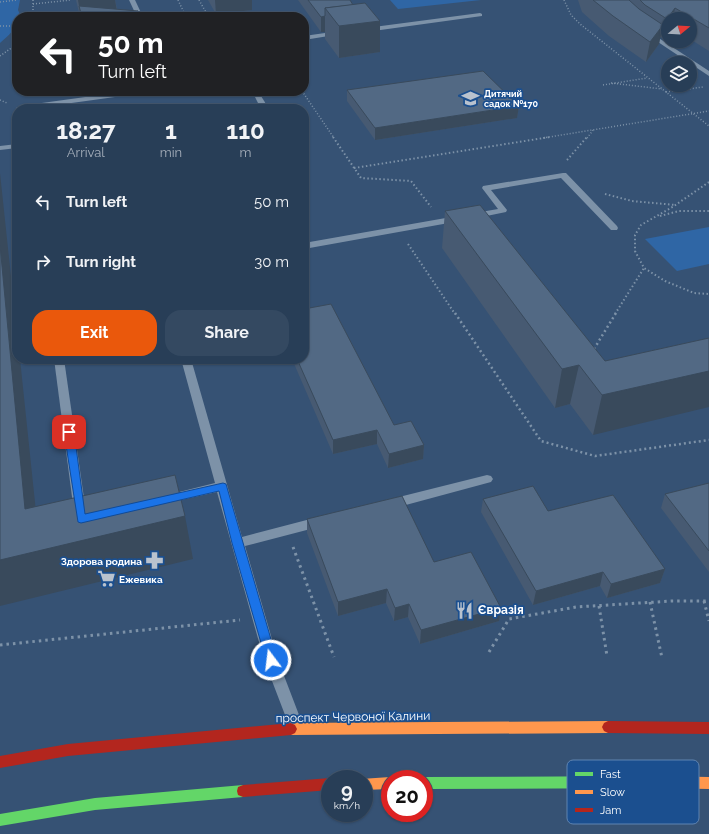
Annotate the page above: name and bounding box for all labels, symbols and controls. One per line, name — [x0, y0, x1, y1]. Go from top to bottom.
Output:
north arrow — [661, 12, 697, 48]
map controls — [661, 12, 697, 92]
text: 50 m — [98, 27, 164, 60]
icon: left — [32, 28, 84, 80]
button: layers — [661, 56, 697, 92]
text: Turn left — [98, 61, 167, 82]
school or university icon: Дитячий садок №170 — [461, 89, 481, 109]
place label: Дитячий садок №170 — [484, 89, 539, 109]
text: 18:27 — [56, 116, 116, 145]
text: 1 — [165, 116, 177, 145]
text: 110 — [226, 116, 265, 145]
text: Arrival — [67, 145, 105, 160]
text: min — [160, 145, 182, 160]
text: m — [240, 145, 252, 160]
icon: left — [32, 191, 54, 213]
text: Turn left — [66, 193, 127, 211]
text: 50 m — [254, 193, 289, 211]
icon: right — [32, 251, 54, 273]
text: Turn right — [66, 253, 136, 271]
text: 30 m — [254, 253, 289, 271]
button: Exit — [32, 310, 157, 356]
button: Share — [165, 310, 289, 356]
pin — [52, 415, 86, 449]
icon: arrive — [58, 421, 80, 443]
pharmacy icon: Здорова родина — [145, 551, 165, 571]
place label: Здорова родина — [61, 556, 142, 567]
supermarket icon: Ежевика — [96, 569, 116, 589]
place label: Ежевика — [119, 574, 163, 585]
restaurant icon: Євразія — [455, 600, 475, 620]
place label: Євразія — [478, 603, 524, 617]
position arrow — [250, 639, 292, 681]
street label: проспект Червоної Калини — [276, 709, 430, 725]
legend — [567, 760, 699, 824]
text: Fast — [600, 768, 621, 781]
speed limit sign: 20 — [381, 770, 433, 822]
text: 9 — [341, 779, 353, 803]
text: Slow — [600, 786, 625, 799]
text: km/h — [334, 800, 360, 811]
text: Jam — [600, 804, 621, 817]

